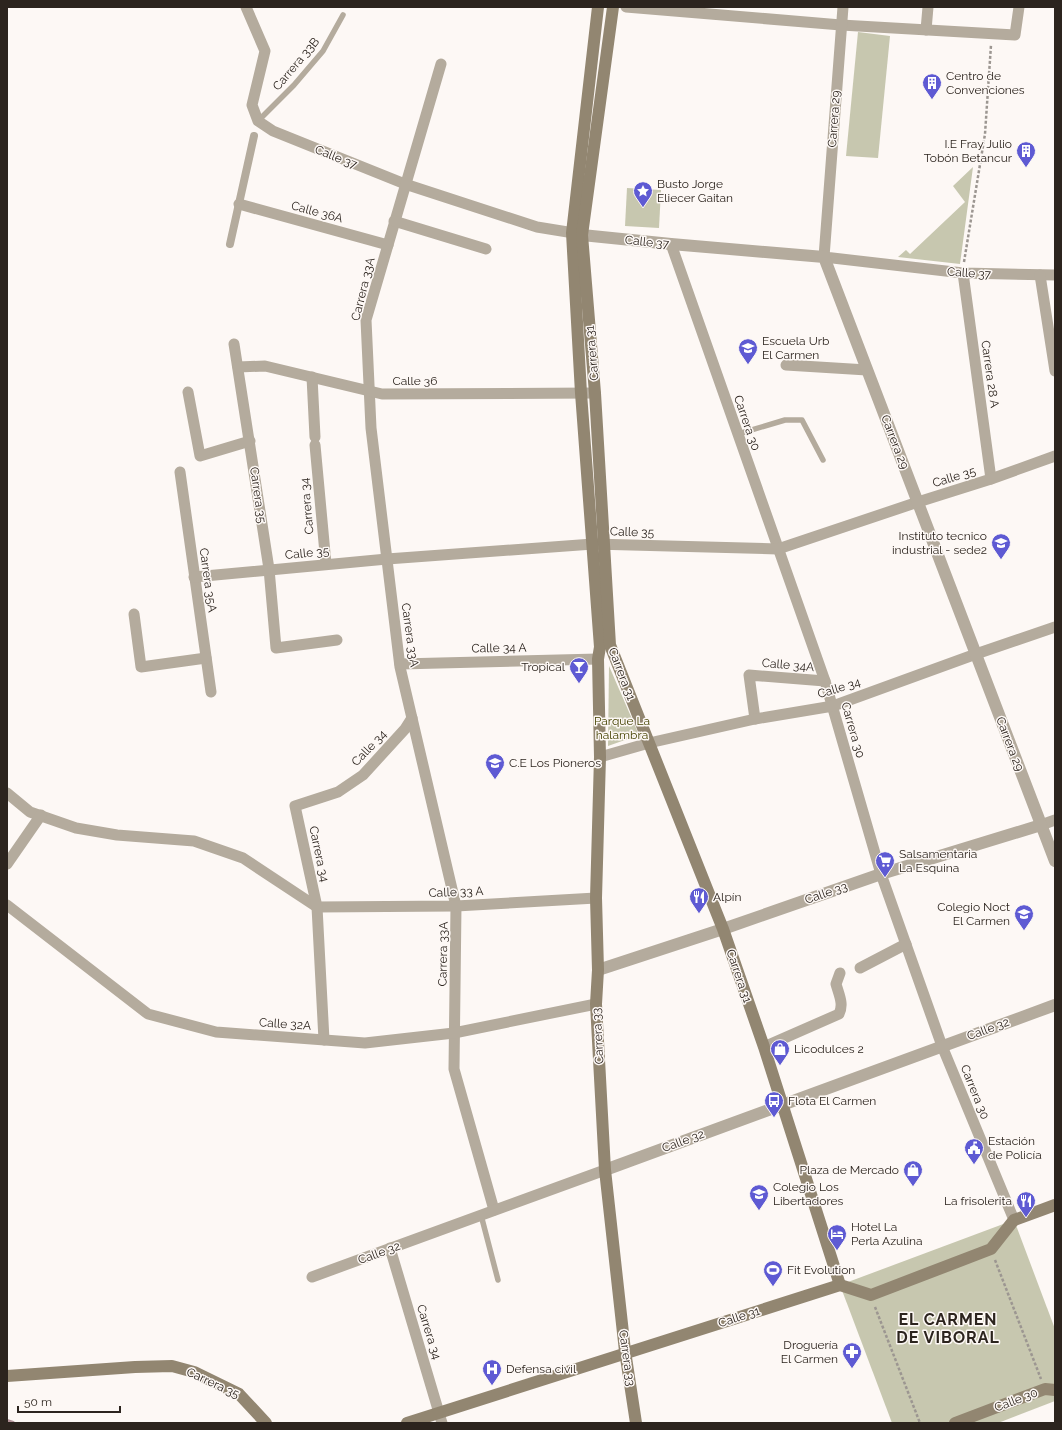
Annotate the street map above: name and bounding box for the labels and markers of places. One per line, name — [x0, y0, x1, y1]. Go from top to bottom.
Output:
place label: Centro de Convenciones — [946, 69, 1025, 97]
building icon: Centro de Convenciones — [921, 72, 943, 100]
place label: I.E Fray Julio Tobón Betancur — [924, 137, 1013, 165]
building icon: I.E Fray Julio Tobón Betancur — [1015, 140, 1037, 168]
place label: Busto Jorge Eliecer Gaitan — [657, 177, 733, 205]
place icon: Busto Jorge Eliecer Gaitan — [632, 180, 654, 208]
place label: Escuela Urb El Carmen — [762, 334, 829, 362]
school or university icon: Escuela Urb El Carmen — [737, 337, 759, 365]
place label: Instituto tecnico industrial - sede2 — [892, 529, 987, 557]
school or university icon: Instituto tecnico industrial - sede2 — [990, 532, 1012, 560]
bar icon: Tropical — [568, 656, 590, 684]
place label: Tropical — [521, 660, 566, 674]
school or university icon: C.E Los Pioneros — [484, 752, 506, 780]
place label: C.E Los Pioneros — [509, 756, 601, 770]
place label: Salsamentaria La Esquina — [899, 847, 977, 875]
supermarket icon: Salsamentaria La Esquina — [874, 850, 896, 878]
restaurant icon: Alpín — [688, 886, 710, 914]
place label: Alpín — [713, 890, 741, 904]
place label: Colegio Noct El Carmen — [937, 900, 1010, 928]
school or university icon: Colegio Noct El Carmen — [1013, 903, 1035, 931]
shop icon: Licodulces 2 — [769, 1038, 791, 1066]
place label: Licodulces 2 — [794, 1042, 864, 1056]
bus stop icon: Flota El Carmen — [763, 1090, 785, 1118]
place label: Flota El Carmen — [788, 1094, 876, 1108]
place label: Estación de Policía — [988, 1134, 1042, 1162]
public building icon: Estación de Policía — [963, 1137, 985, 1165]
shop icon: Plaza de Mercado — [902, 1159, 924, 1187]
place label: Plaza de Mercado — [799, 1163, 899, 1177]
place label: Colegio Los Libertadores — [773, 1180, 843, 1208]
school or university icon: Colegio Los Libertadores — [748, 1183, 770, 1211]
restaurant icon: La frisolerita — [1015, 1190, 1037, 1218]
place label: La frisolerita — [944, 1194, 1012, 1208]
place label: Hotel La Perla Azulina — [851, 1220, 923, 1248]
hotel icon: Hotel La Perla Azulina — [826, 1223, 848, 1251]
sports icon: Fit Evolution — [762, 1259, 784, 1287]
place label: Fit Evolution — [787, 1263, 855, 1277]
place label: Droguería El Carmen — [781, 1338, 838, 1366]
pharmacy icon: Droguería El Carmen — [841, 1341, 863, 1369]
hospital icon: Defensa civil — [481, 1358, 503, 1386]
place label: Defensa civil — [506, 1362, 577, 1376]

